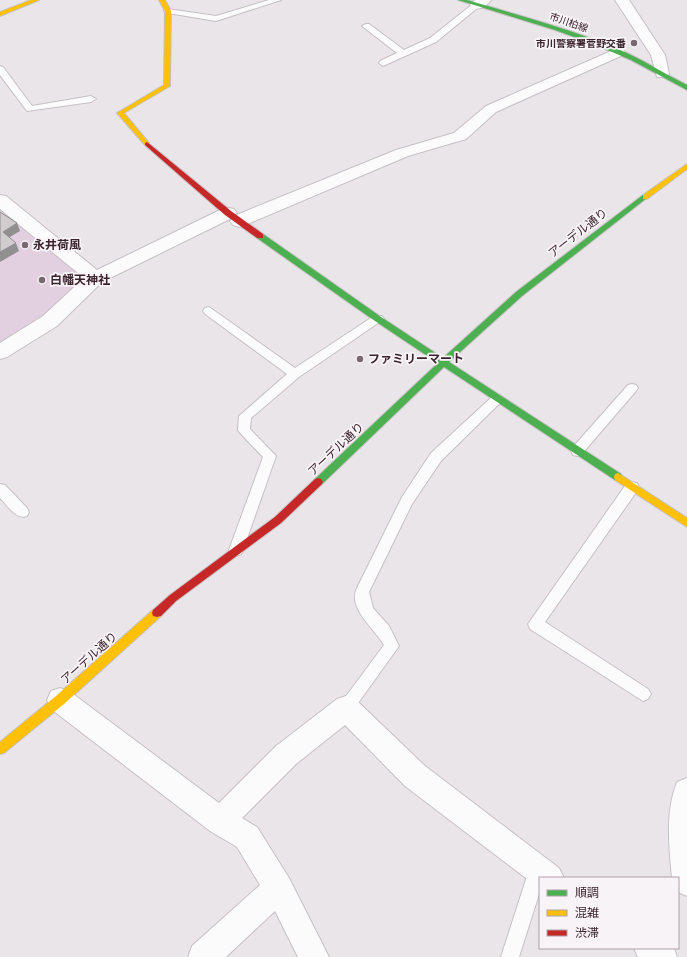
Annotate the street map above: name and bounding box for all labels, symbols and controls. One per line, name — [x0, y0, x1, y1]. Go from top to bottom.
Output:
street label: 市川柏線 — [548, 11, 590, 35]
place label: 市川警察署菅野交番 — [536, 38, 626, 50]
marker: 市川警察署菅野交番 — [629, 38, 639, 48]
street label: アーデル通り — [546, 206, 611, 261]
place label: 永井荷風 — [33, 238, 81, 253]
marker: 永井荷風 — [20, 240, 30, 250]
place label: 白幡天神社 — [50, 273, 110, 288]
marker: 白幡天神社 — [37, 275, 47, 285]
place label: ファミリーマート — [368, 352, 464, 367]
marker: ファミリーマート — [355, 354, 365, 364]
street label: アーデル通り — [305, 420, 368, 479]
street label: アーデル通り — [58, 629, 121, 688]
legend — [539, 877, 679, 949]
text: 順調 — [575, 886, 599, 901]
text: 混雑 — [575, 906, 599, 921]
text: 渋滞 — [575, 926, 599, 941]

